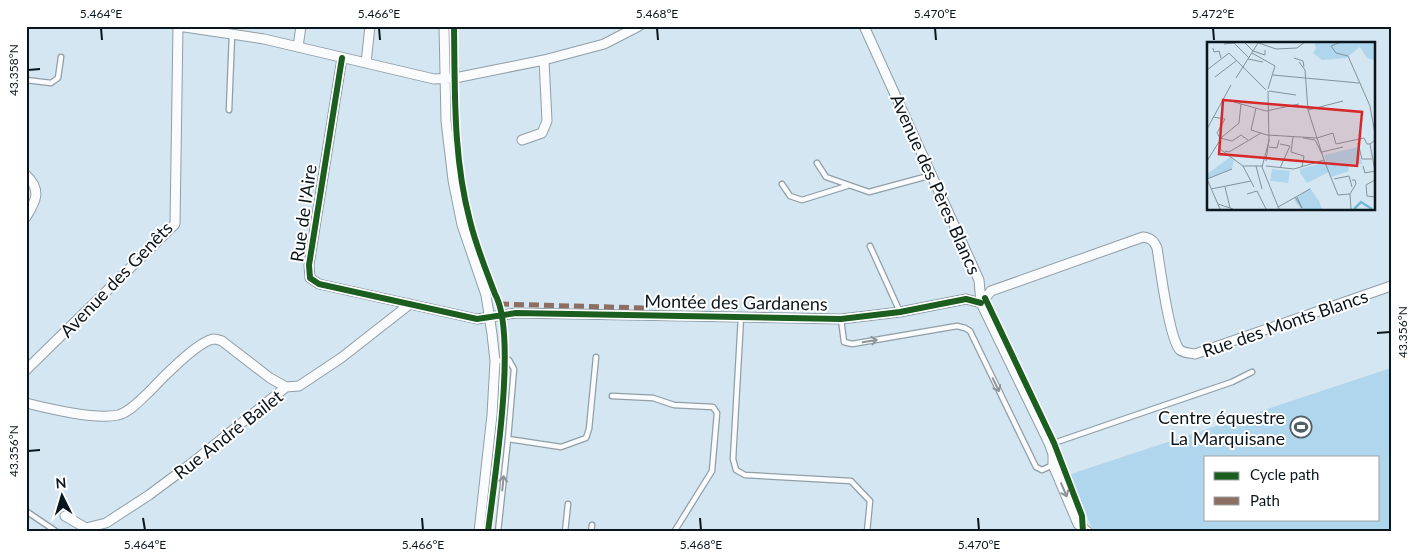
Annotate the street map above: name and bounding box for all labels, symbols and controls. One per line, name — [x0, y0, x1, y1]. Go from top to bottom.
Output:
text: 5.464°E — [80, 6, 122, 21]
text: 5.466°E — [358, 6, 400, 21]
text: 5.468°E — [636, 6, 678, 21]
text: 5.470°E — [914, 6, 956, 21]
text: 5.472°E — [1192, 6, 1234, 21]
inset map — [1207, 42, 1374, 210]
text: 43.358°N — [6, 44, 21, 96]
street label: Avenue des Pères Blancs — [886, 90, 986, 278]
street label: Rue de l'Aire — [285, 163, 321, 263]
street label: Avenue des Genêts — [55, 216, 177, 341]
street label: Rue des Monts Blancs — [1199, 284, 1371, 362]
street label: Montée des Gardanens — [644, 289, 828, 315]
text: 43.356°N — [1395, 306, 1410, 358]
one-way arrow — [861, 336, 877, 346]
one-way arrow — [991, 377, 1001, 392]
street label: Rue André Bailet — [169, 384, 287, 483]
place label: Centre équestre La Marquisane — [1158, 406, 1285, 449]
sports icon: Centre équestre La Marquisane — [1289, 415, 1313, 439]
text: 43.356°N — [6, 425, 21, 477]
legend — [1204, 456, 1380, 520]
text: Cycle path — [1250, 465, 1319, 483]
north arrow — [38, 470, 88, 520]
text: N — [55, 474, 67, 491]
one-way arrow — [498, 476, 508, 492]
one-way arrow — [1059, 482, 1069, 497]
text: Path — [1250, 491, 1280, 509]
text: 5.464°E — [124, 537, 166, 552]
text: 5.466°E — [402, 537, 444, 552]
text: 5.468°E — [680, 537, 722, 552]
text: 5.470°E — [958, 537, 1000, 552]

